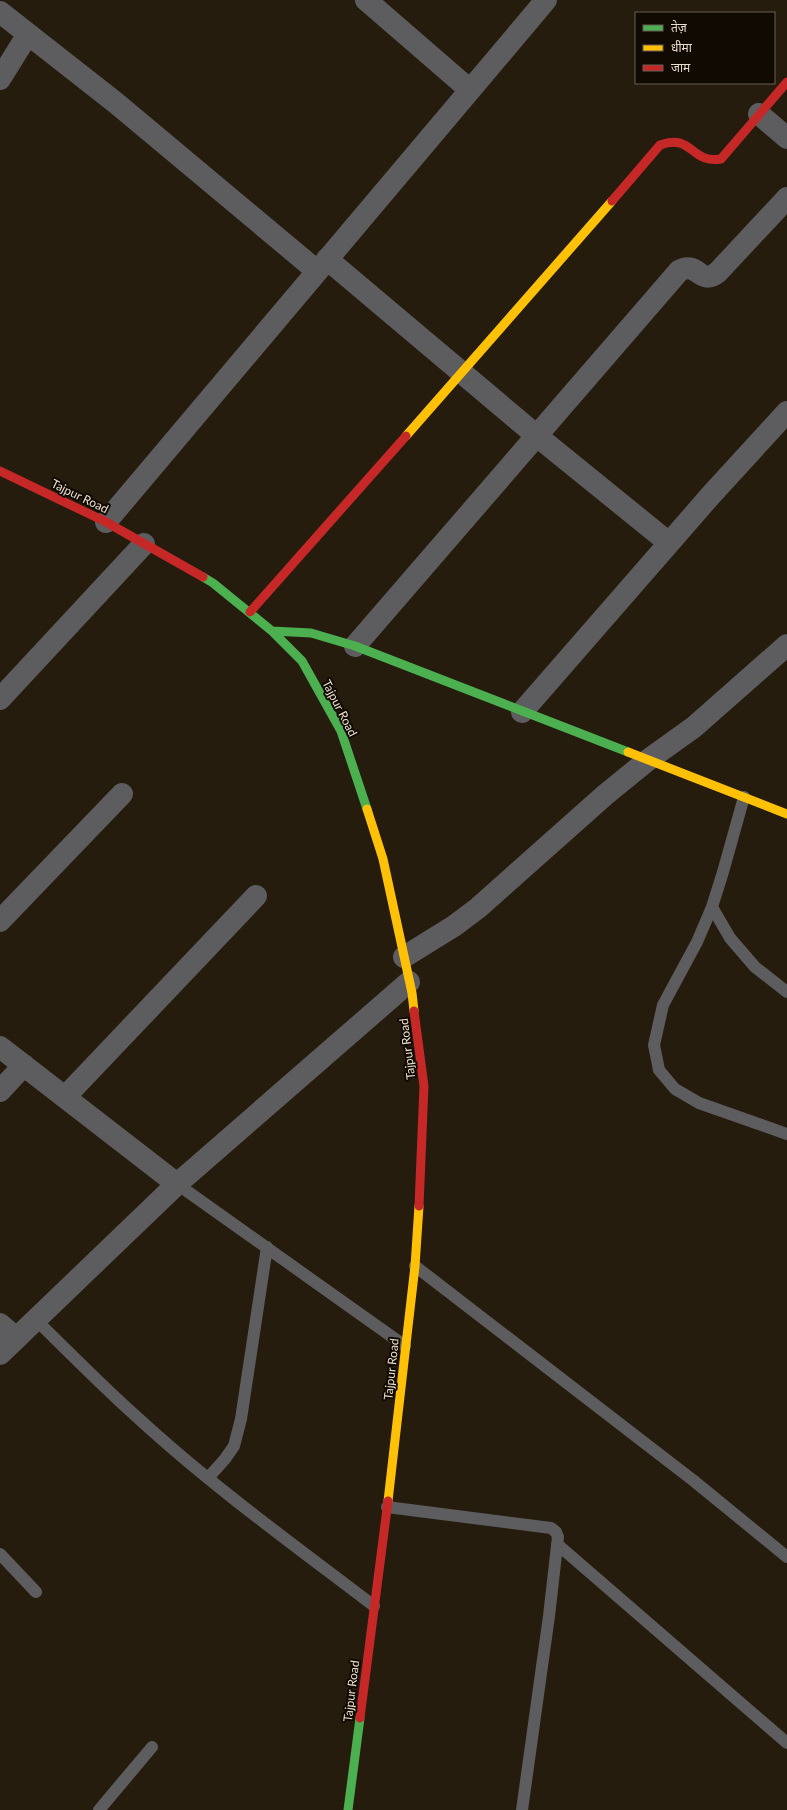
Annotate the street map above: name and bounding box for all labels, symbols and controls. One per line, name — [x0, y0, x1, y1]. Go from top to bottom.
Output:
legend — [635, 12, 775, 84]
text: तेज़ — [671, 20, 688, 35]
text: धीमा — [671, 40, 693, 55]
text: जाम — [671, 60, 691, 75]
street label: Tajpur Road — [49, 476, 111, 516]
street label: Tajpur Road — [319, 677, 361, 739]
street label: Tajpur Road — [396, 1017, 418, 1081]
street label: Tajpur Road — [380, 1337, 402, 1401]
street label: Tajpur Road — [340, 1659, 362, 1723]

